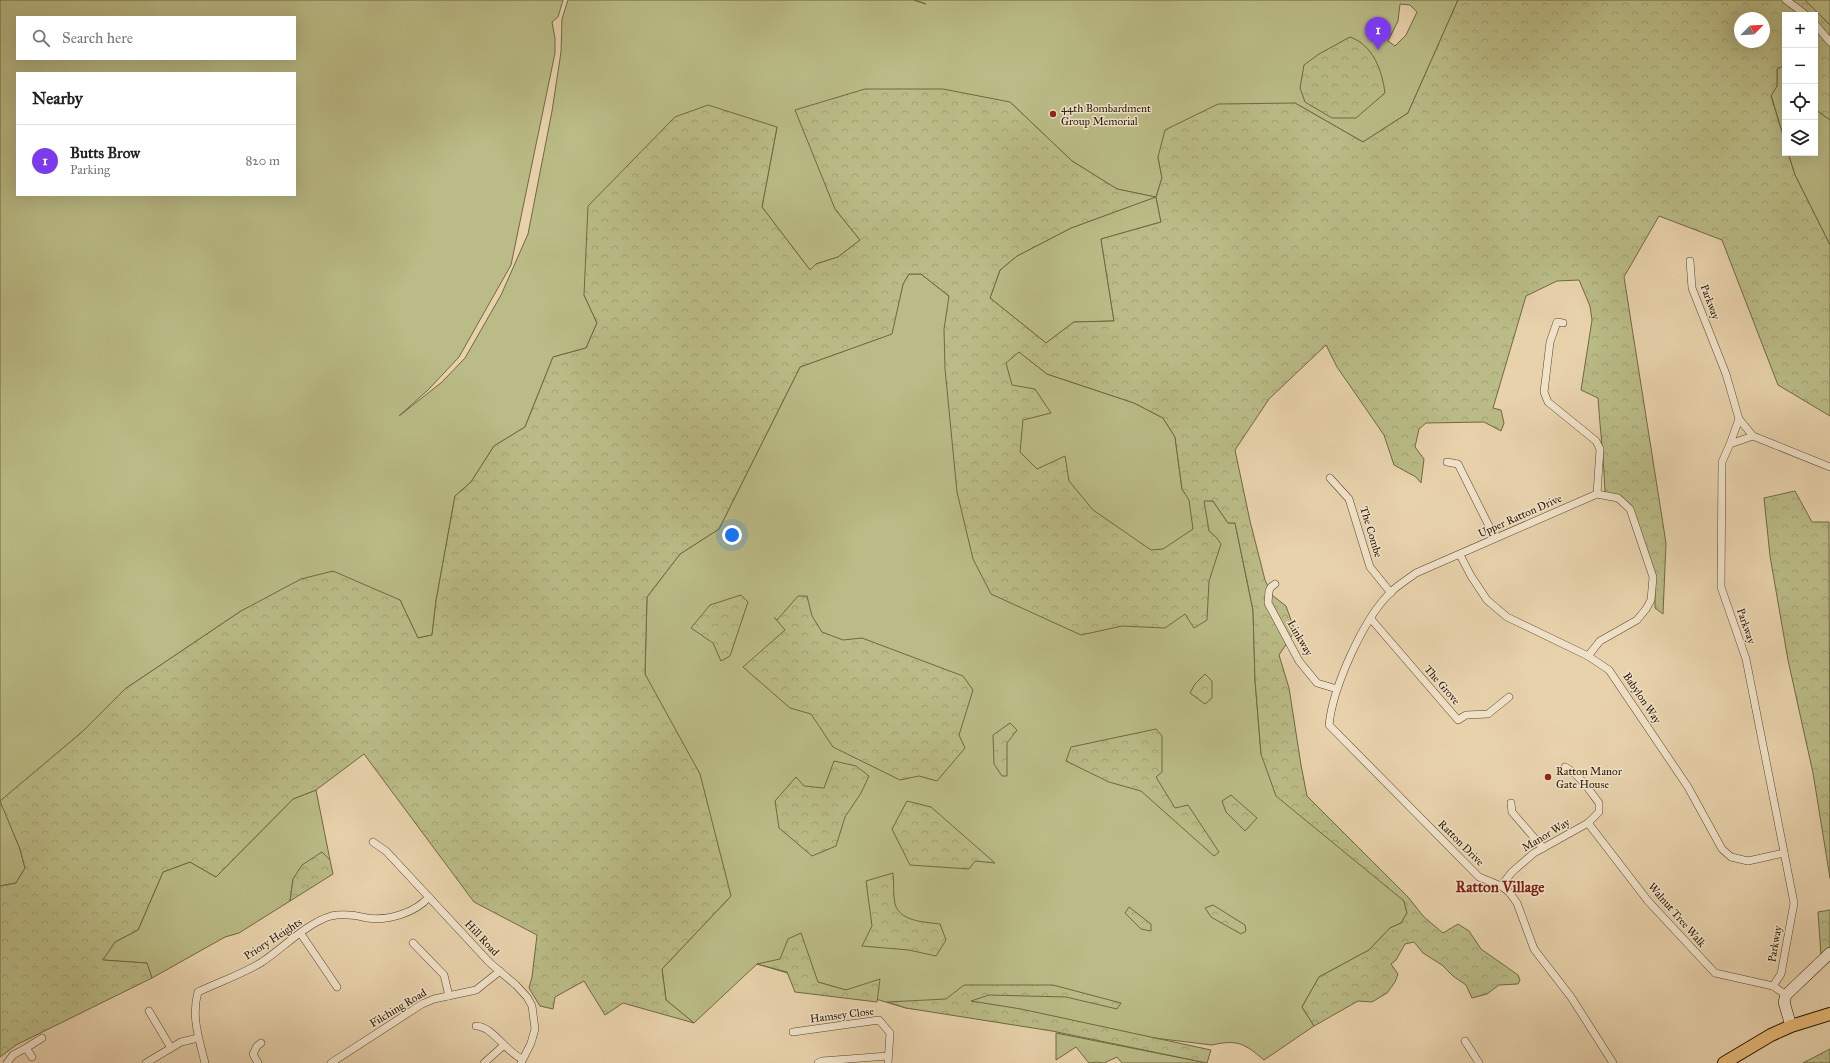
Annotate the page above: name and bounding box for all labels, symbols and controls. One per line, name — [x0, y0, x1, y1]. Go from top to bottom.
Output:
north arrow — [1734, 12, 1770, 48]
map controls — [1782, 12, 1818, 156]
button: + — [1782, 12, 1818, 48]
search box — [16, 16, 296, 60]
pin: 1 — [1365, 17, 1391, 50]
icon: search — [30, 27, 52, 49]
text: Search here — [62, 29, 133, 47]
button: − — [1782, 48, 1818, 84]
button: locate — [1782, 84, 1818, 120]
text: Nearby — [32, 88, 83, 109]
place label: 44th Bombardment Group Memorial — [1061, 102, 1151, 128]
marker: 44th Bombardment Group Memorial — [1048, 109, 1058, 119]
button: layers — [1782, 120, 1818, 156]
text: Butts Brow — [70, 144, 140, 162]
text: 1 — [42, 153, 48, 169]
text: 820 m — [245, 153, 280, 169]
text: Parking — [70, 162, 110, 178]
street label: Parkway — [1698, 283, 1723, 322]
street label: Upper Ratton Drive — [1476, 492, 1564, 540]
street label: The Combe — [1357, 505, 1385, 560]
your location — [722, 525, 742, 545]
street label: Parkway — [1734, 607, 1758, 646]
street label: Linkway — [1285, 618, 1316, 659]
street label: The Grove — [1421, 663, 1463, 708]
street label: Babylon Way — [1620, 670, 1664, 727]
place label: Ratton Manor Gate House — [1556, 765, 1623, 791]
marker: Ratton Manor Gate House — [1543, 772, 1553, 782]
street label: Manor Way — [1520, 815, 1573, 854]
street label: Ratton Drive — [1435, 817, 1487, 869]
district label: Ratton Village — [1456, 878, 1545, 897]
street label: Walnut Tree Walk — [1646, 880, 1709, 951]
street label: Priory Heights — [242, 915, 304, 963]
street label: Hill Road — [462, 917, 502, 959]
street label: Parkway — [1765, 924, 1785, 963]
street label: Filching Road — [367, 986, 429, 1030]
street label: Hamsey Close — [809, 1005, 875, 1025]

